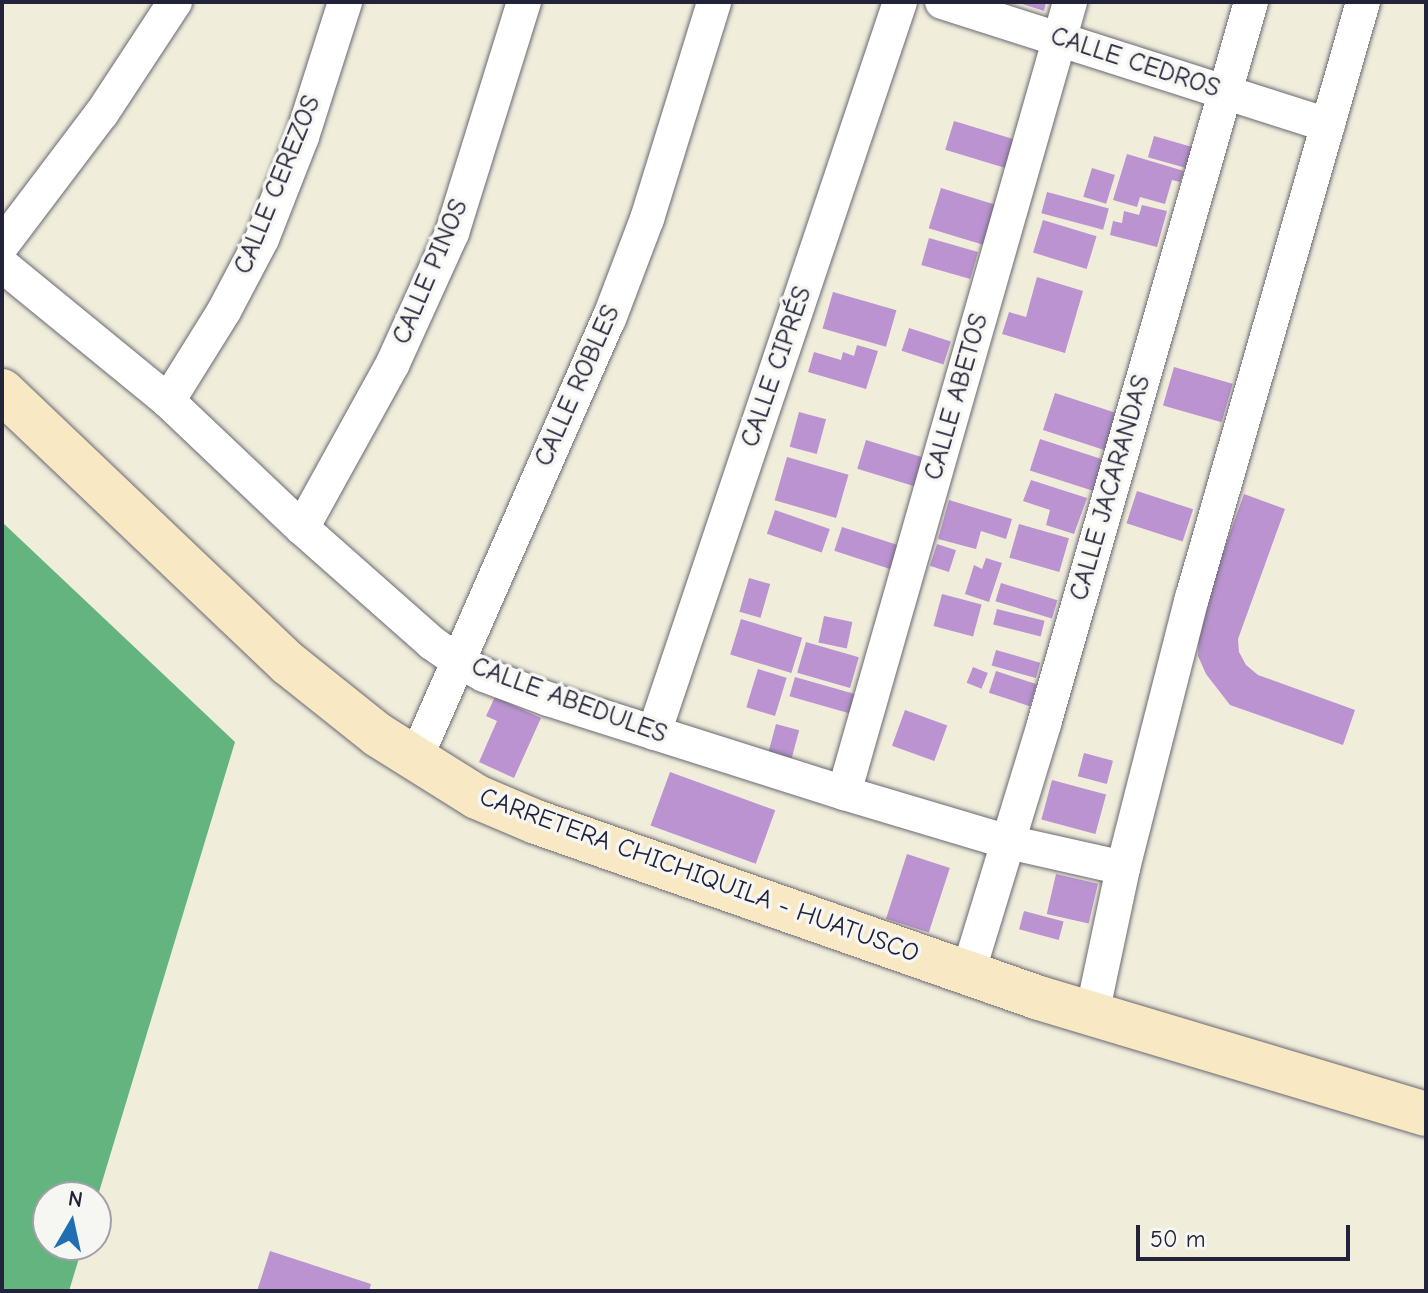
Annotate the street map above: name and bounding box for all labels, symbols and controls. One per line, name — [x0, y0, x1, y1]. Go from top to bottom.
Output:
street label: CALLE CEDROS — [1046, 21, 1224, 105]
street label: CALLE CEREZOS — [228, 91, 328, 279]
street label: CALLE PINOS — [386, 195, 476, 349]
street label: CALLE CIPRÉS — [735, 283, 819, 451]
street label: CALLE ROBLES — [529, 301, 627, 471]
street label: CALLE ABETOS — [918, 310, 996, 484]
street label: CALLE JACARANDAS — [1064, 372, 1158, 604]
street label: CALLE ABEDULES — [467, 651, 671, 751]
street label: CARRETERA CHICHIQUILA - HUATUSCO — [475, 782, 923, 970]
north arrow — [32, 1181, 112, 1261]
text: N — [66, 1185, 85, 1213]
scale bar — [1140, 1209, 1354, 1259]
text: 50 m — [1150, 1225, 1206, 1253]

